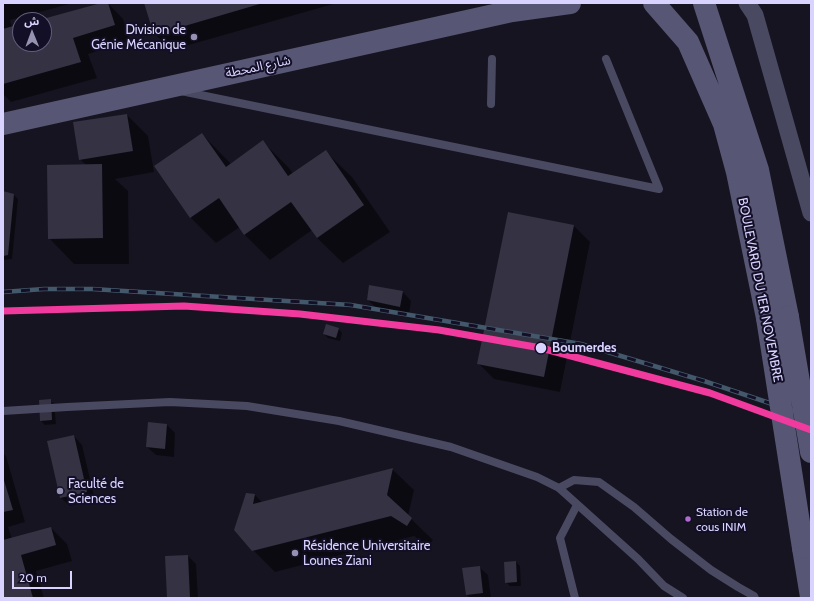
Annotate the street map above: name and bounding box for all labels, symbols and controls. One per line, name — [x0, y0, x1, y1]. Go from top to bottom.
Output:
north arrow — [12, 12, 52, 52]
text: ش — [24, 14, 39, 28]
place label: Division de Génie Mécanique — [91, 22, 186, 53]
marker: Division de Génie Mécanique — [189, 32, 199, 42]
street label: شارع المحطة — [224, 53, 292, 81]
street label: BOULEVARD DU 1ER NOVEMBRE — [734, 196, 786, 384]
place label: Boumerdes — [552, 340, 617, 356]
marker: Boumerdes — [534, 341, 548, 355]
place label: Faculté de Sciences — [68, 476, 124, 507]
marker: Faculté de Sciences — [55, 486, 65, 496]
place label: Station de cous INIM — [696, 505, 748, 533]
marker: Station de cous INIM — [683, 514, 693, 524]
place label: Résidence Universitaire Lounes Ziani — [303, 538, 430, 569]
marker: Résidence Universitaire Lounes Ziani — [290, 548, 300, 558]
scale bar — [14, 563, 74, 589]
text: 20 m — [19, 570, 47, 585]

